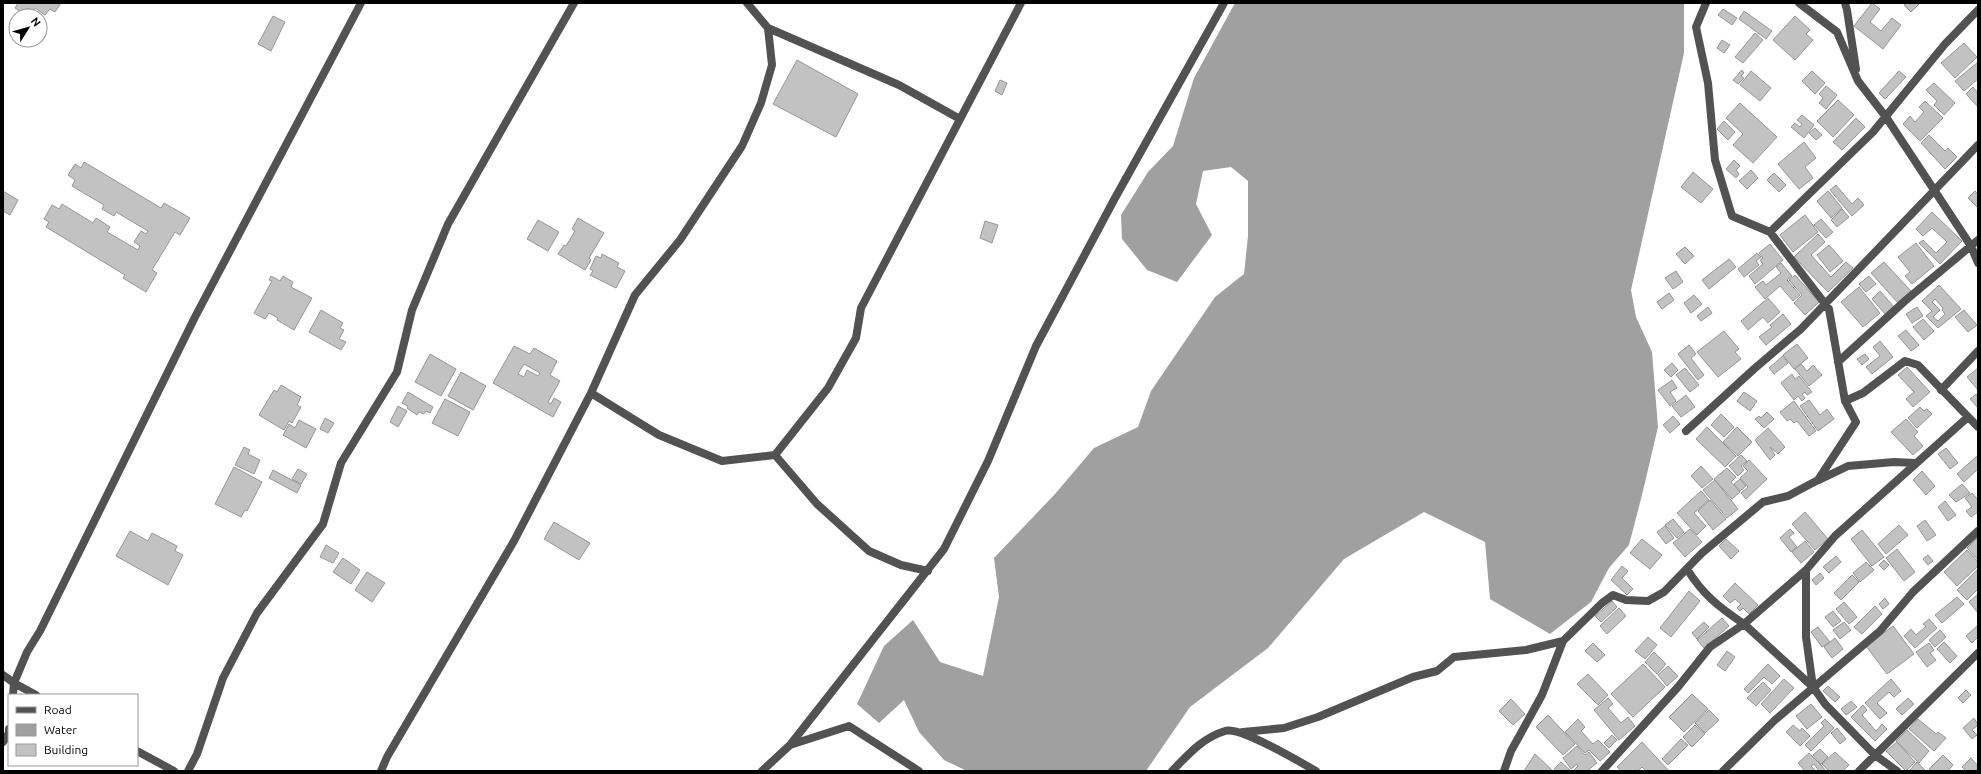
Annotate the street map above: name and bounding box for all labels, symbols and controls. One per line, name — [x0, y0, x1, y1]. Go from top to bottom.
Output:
north arrow — [8, 8, 48, 48]
text: N — [29, 15, 43, 29]
legend — [8, 694, 138, 766]
text: Road — [44, 703, 72, 716]
text: Water — [44, 723, 77, 736]
text: Building — [44, 743, 88, 756]

